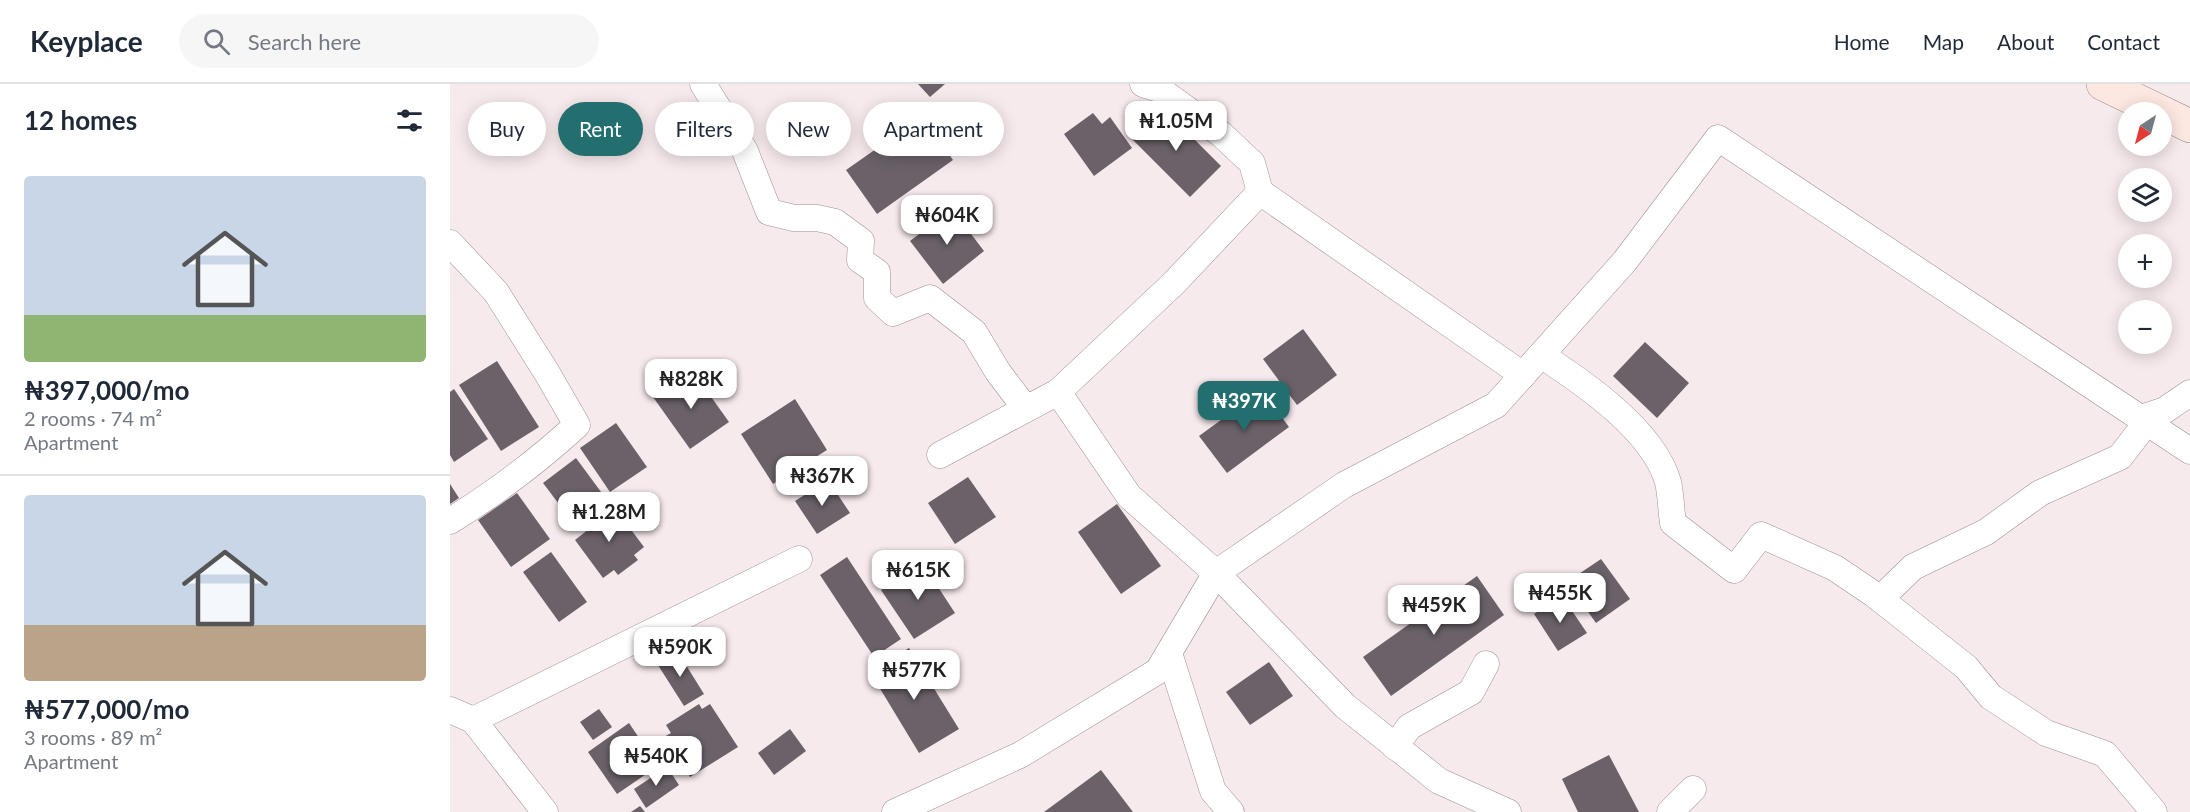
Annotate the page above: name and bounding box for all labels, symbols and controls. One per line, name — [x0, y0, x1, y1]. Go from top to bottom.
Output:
search box — [179, 14, 599, 68]
text: Keyplace — [30, 24, 143, 58]
icon: search — [200, 25, 233, 58]
text: Search here — [248, 28, 361, 55]
text: Home — [1834, 29, 1890, 54]
text: Map — [1923, 29, 1964, 54]
text: About — [1997, 29, 2054, 54]
text: Contact — [2087, 29, 2160, 54]
pin: ₦1.05M — [1127, 101, 1225, 152]
chip: Buy — [468, 102, 546, 156]
chip: Rent — [558, 102, 643, 156]
chip: Filters — [655, 102, 754, 156]
chip: New — [766, 102, 851, 156]
chip: Apartment — [863, 102, 1004, 156]
north arrow — [2118, 102, 2172, 156]
map controls — [2118, 102, 2172, 354]
text: 12 homes — [24, 104, 137, 136]
icon: filters — [393, 104, 426, 137]
text: ₦1.05M — [1139, 108, 1213, 132]
button: layers — [2118, 168, 2172, 222]
pin: ₦604K — [905, 195, 989, 246]
text: ₦604K — [915, 202, 979, 226]
icon: home — [171, 215, 279, 323]
button: + — [2118, 234, 2172, 288]
button: − — [2118, 300, 2172, 354]
pin: ₦828K — [649, 359, 733, 410]
text: ₦828K — [659, 366, 723, 390]
text: ₦397,000/mo — [24, 374, 189, 406]
pin: ₦397K — [1202, 381, 1286, 432]
text: ₦397K — [1212, 388, 1276, 412]
text: 2 rooms · 74 m² — [24, 406, 162, 430]
text: Apartment — [24, 430, 118, 454]
pin: ₦367K — [780, 456, 864, 507]
text: ₦367K — [790, 463, 854, 487]
pin: ₦1.28M — [560, 492, 658, 543]
text: ₦1.28M — [572, 499, 646, 523]
icon: home — [171, 534, 279, 642]
pin: ₦615K — [876, 550, 960, 601]
text: ₦615K — [886, 557, 950, 581]
pin: ₦455K — [1518, 573, 1602, 624]
text: ₦455K — [1528, 580, 1592, 604]
pin: ₦459K — [1392, 585, 1476, 636]
text: ₦459K — [1402, 592, 1466, 616]
pin: ₦590K — [638, 627, 722, 678]
text: ₦590K — [648, 634, 712, 658]
pin: ₦577K — [872, 650, 956, 701]
text: ₦577K — [882, 657, 946, 681]
text: ₦577,000/mo — [24, 693, 189, 725]
text: 3 rooms · 89 m² — [24, 725, 162, 749]
pin: ₦540K — [614, 736, 698, 787]
text: ₦540K — [624, 743, 688, 767]
text: Apartment — [24, 749, 118, 773]

